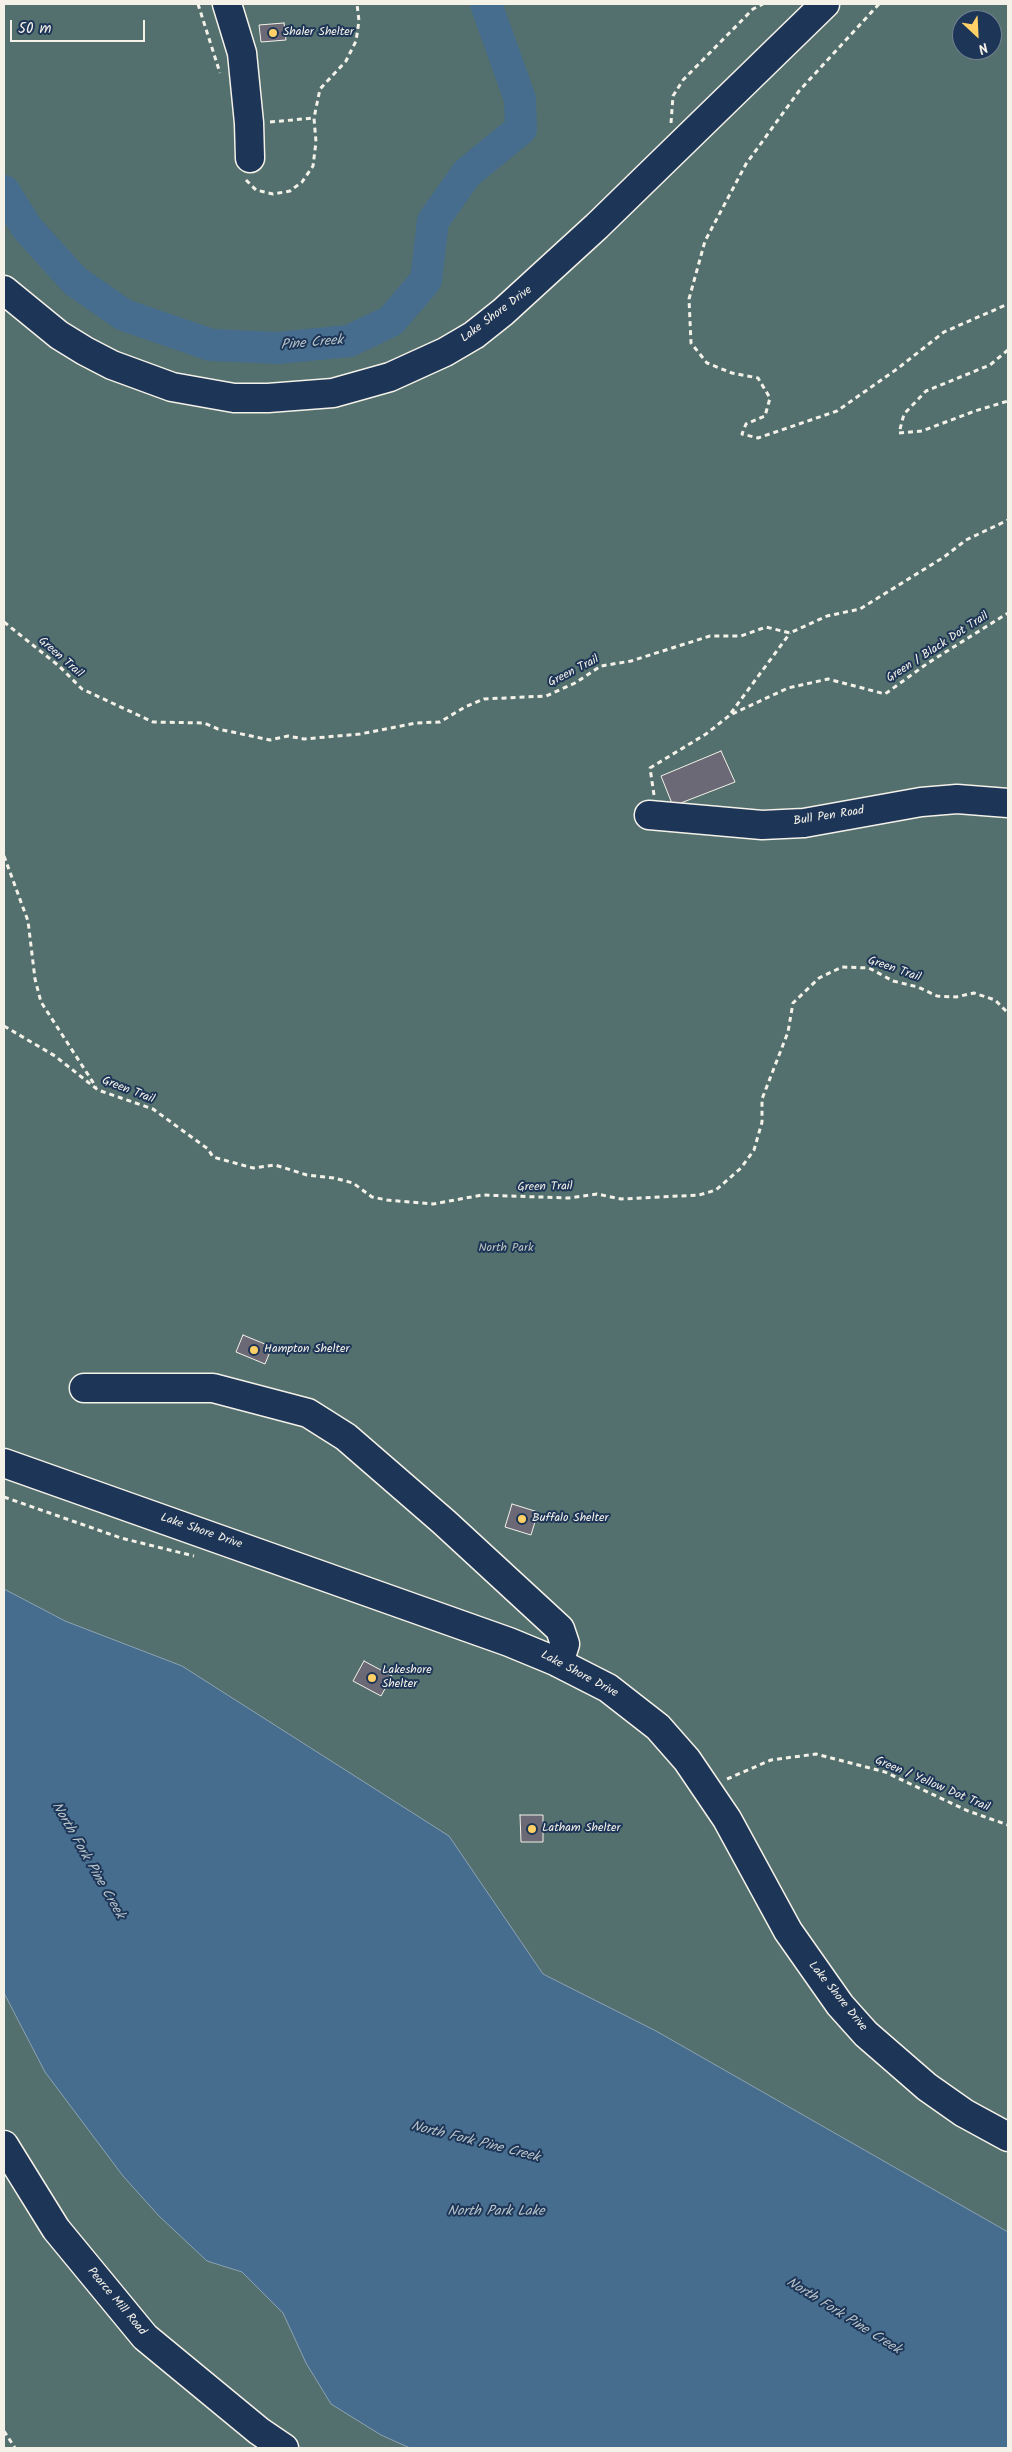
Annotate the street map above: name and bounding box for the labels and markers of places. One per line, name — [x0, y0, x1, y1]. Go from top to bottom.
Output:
place label: Shaler Shelter — [283, 26, 354, 40]
marker: Shaler Shelter — [267, 27, 279, 39]
place label: Hampton Shelter — [264, 1343, 349, 1357]
marker: Hampton Shelter — [248, 1344, 260, 1356]
place label: Buffalo Shelter — [532, 1512, 608, 1526]
marker: Buffalo Shelter — [516, 1513, 528, 1525]
place label: Lakeshore Shelter — [382, 1664, 432, 1692]
marker: Lakeshore Shelter — [366, 1672, 378, 1684]
place label: Latham Shelter — [542, 1822, 620, 1836]
marker: Latham Shelter — [526, 1823, 538, 1835]

